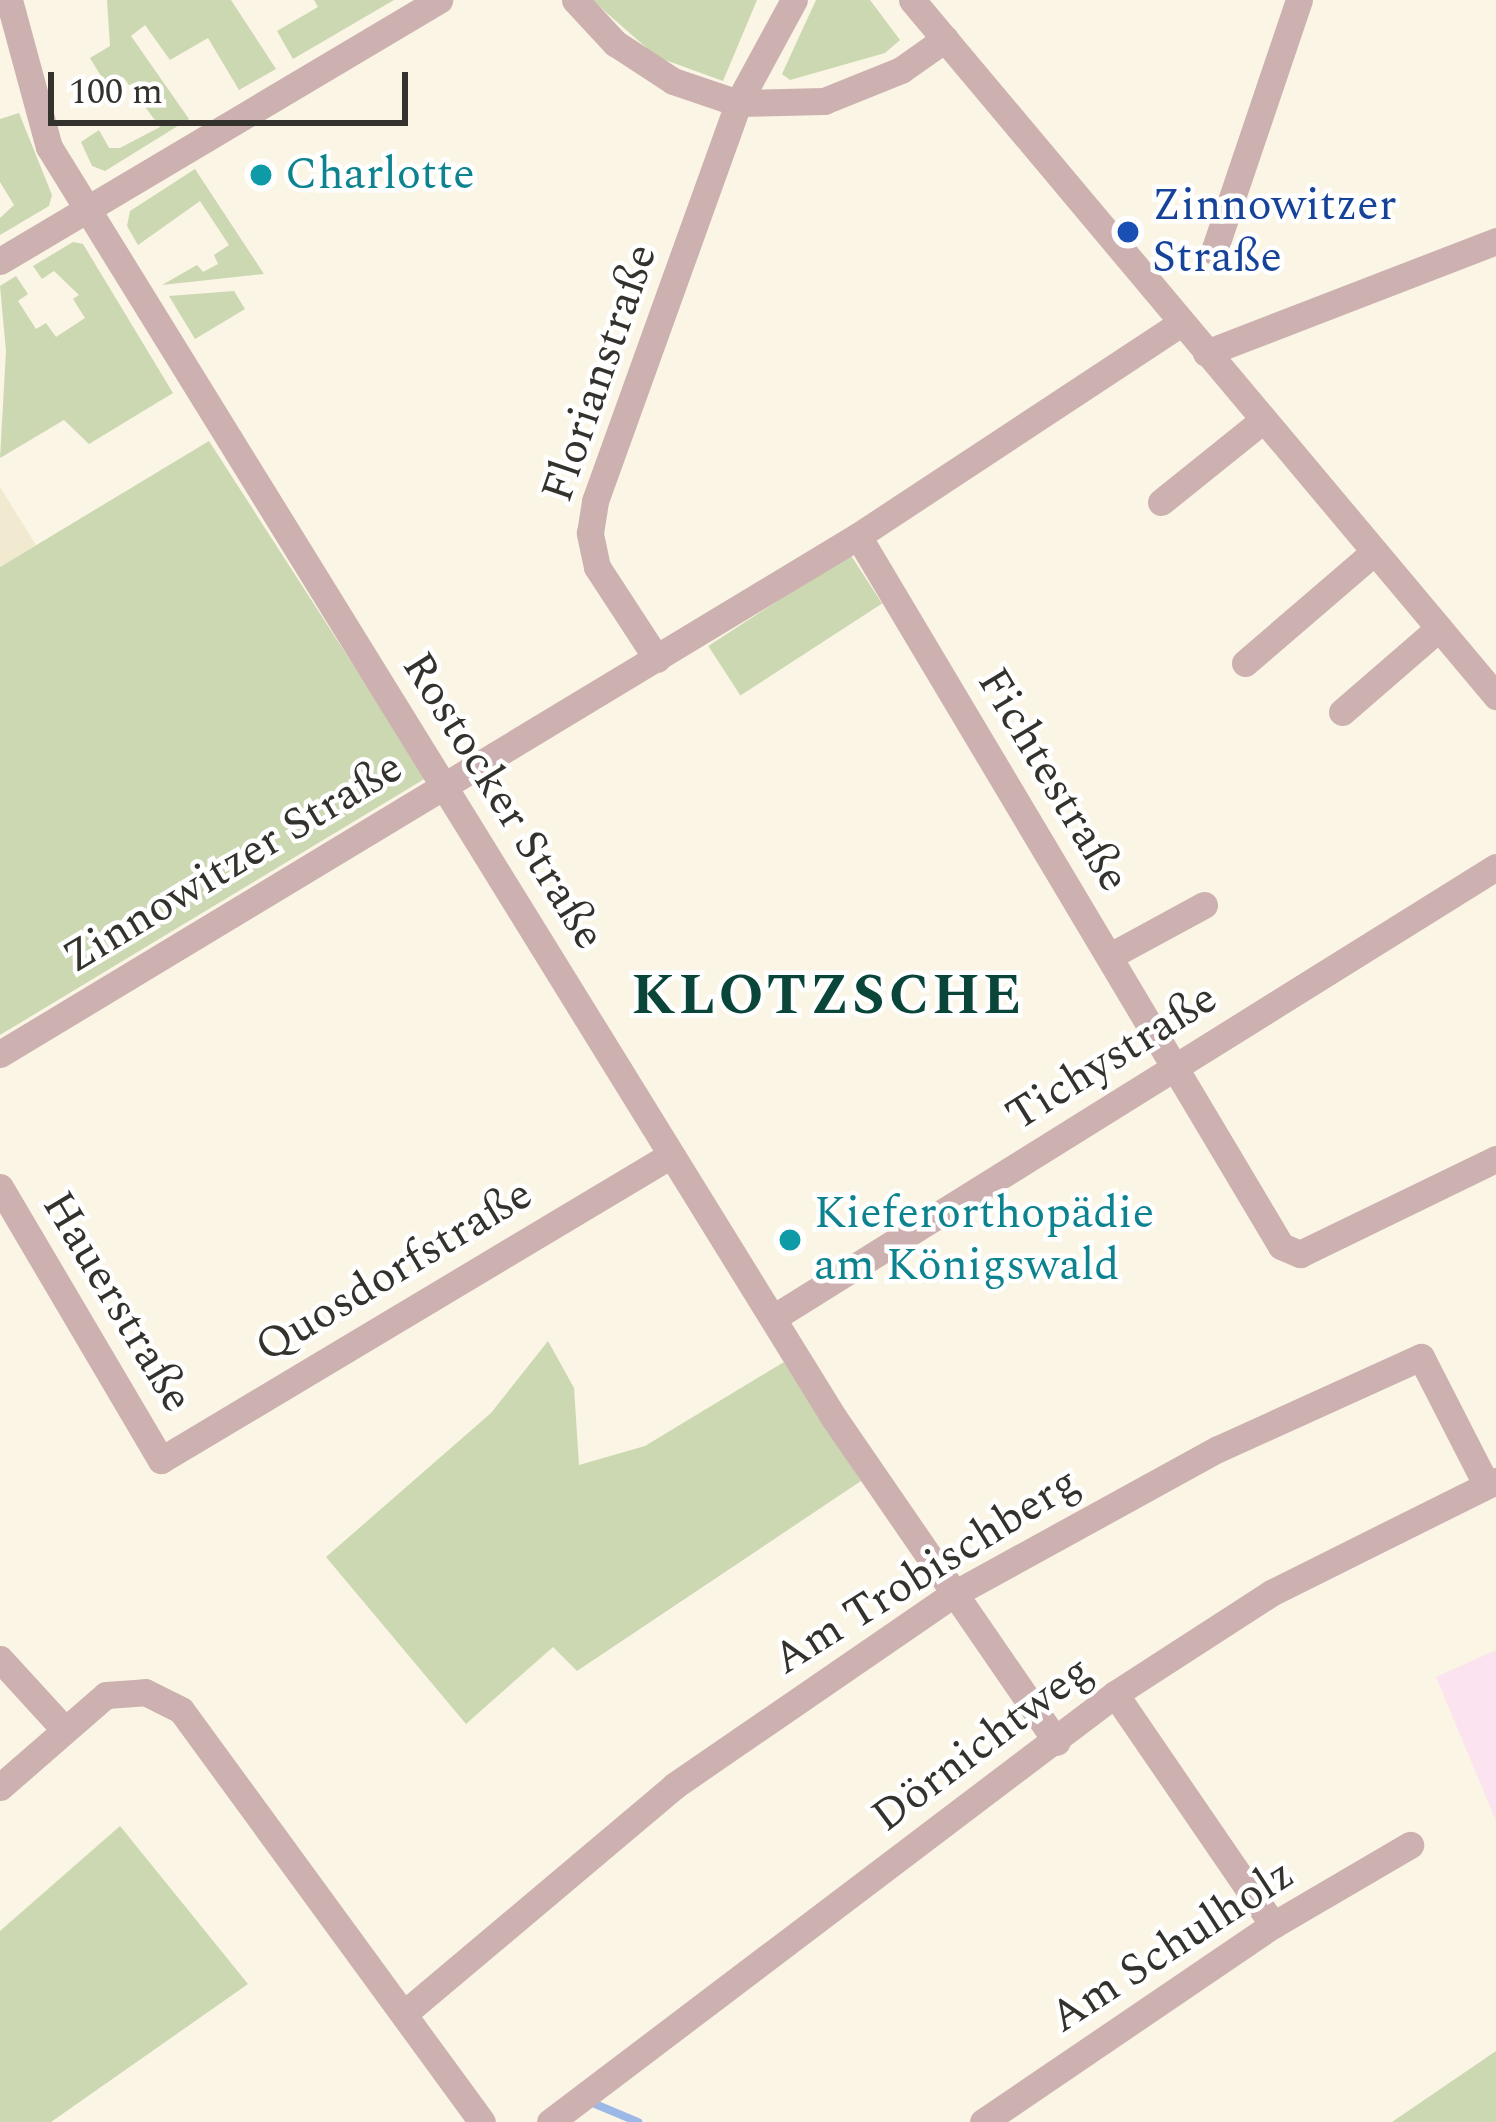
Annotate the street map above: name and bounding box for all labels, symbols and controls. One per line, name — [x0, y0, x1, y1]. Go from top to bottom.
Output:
scale bar — [54, 48, 414, 122]
text: 100 m — [69, 65, 163, 120]
place label: Charlotte — [285, 148, 475, 202]
marker: Charlotte — [248, 162, 274, 188]
place label: Zinnowitzer Straße — [1152, 179, 1397, 285]
marker: Zinnowitzer Straße — [1115, 219, 1141, 245]
street label: Florianstraße — [531, 237, 669, 509]
street label: Rostocker Straße — [390, 642, 616, 960]
street label: Fichtestraße — [965, 658, 1141, 902]
street label: Zinnowitzer Straße — [54, 740, 412, 986]
district label: KLOTZSCHE — [631, 963, 1025, 1031]
street label: Tichystraße — [997, 971, 1227, 1143]
street label: Quosdorfstraße — [246, 1167, 542, 1375]
street label: Hauerstraße — [30, 1182, 204, 1422]
place label: Kieferorthopädie am Königswald — [814, 1187, 1154, 1293]
marker: Kieferorthopädie am Königswald — [777, 1227, 803, 1253]
street label: Am Trobischberg — [763, 1455, 1089, 1687]
street label: Dörnichtweg — [862, 1644, 1102, 1844]
street label: Am Schulholz — [1040, 1847, 1304, 2045]

